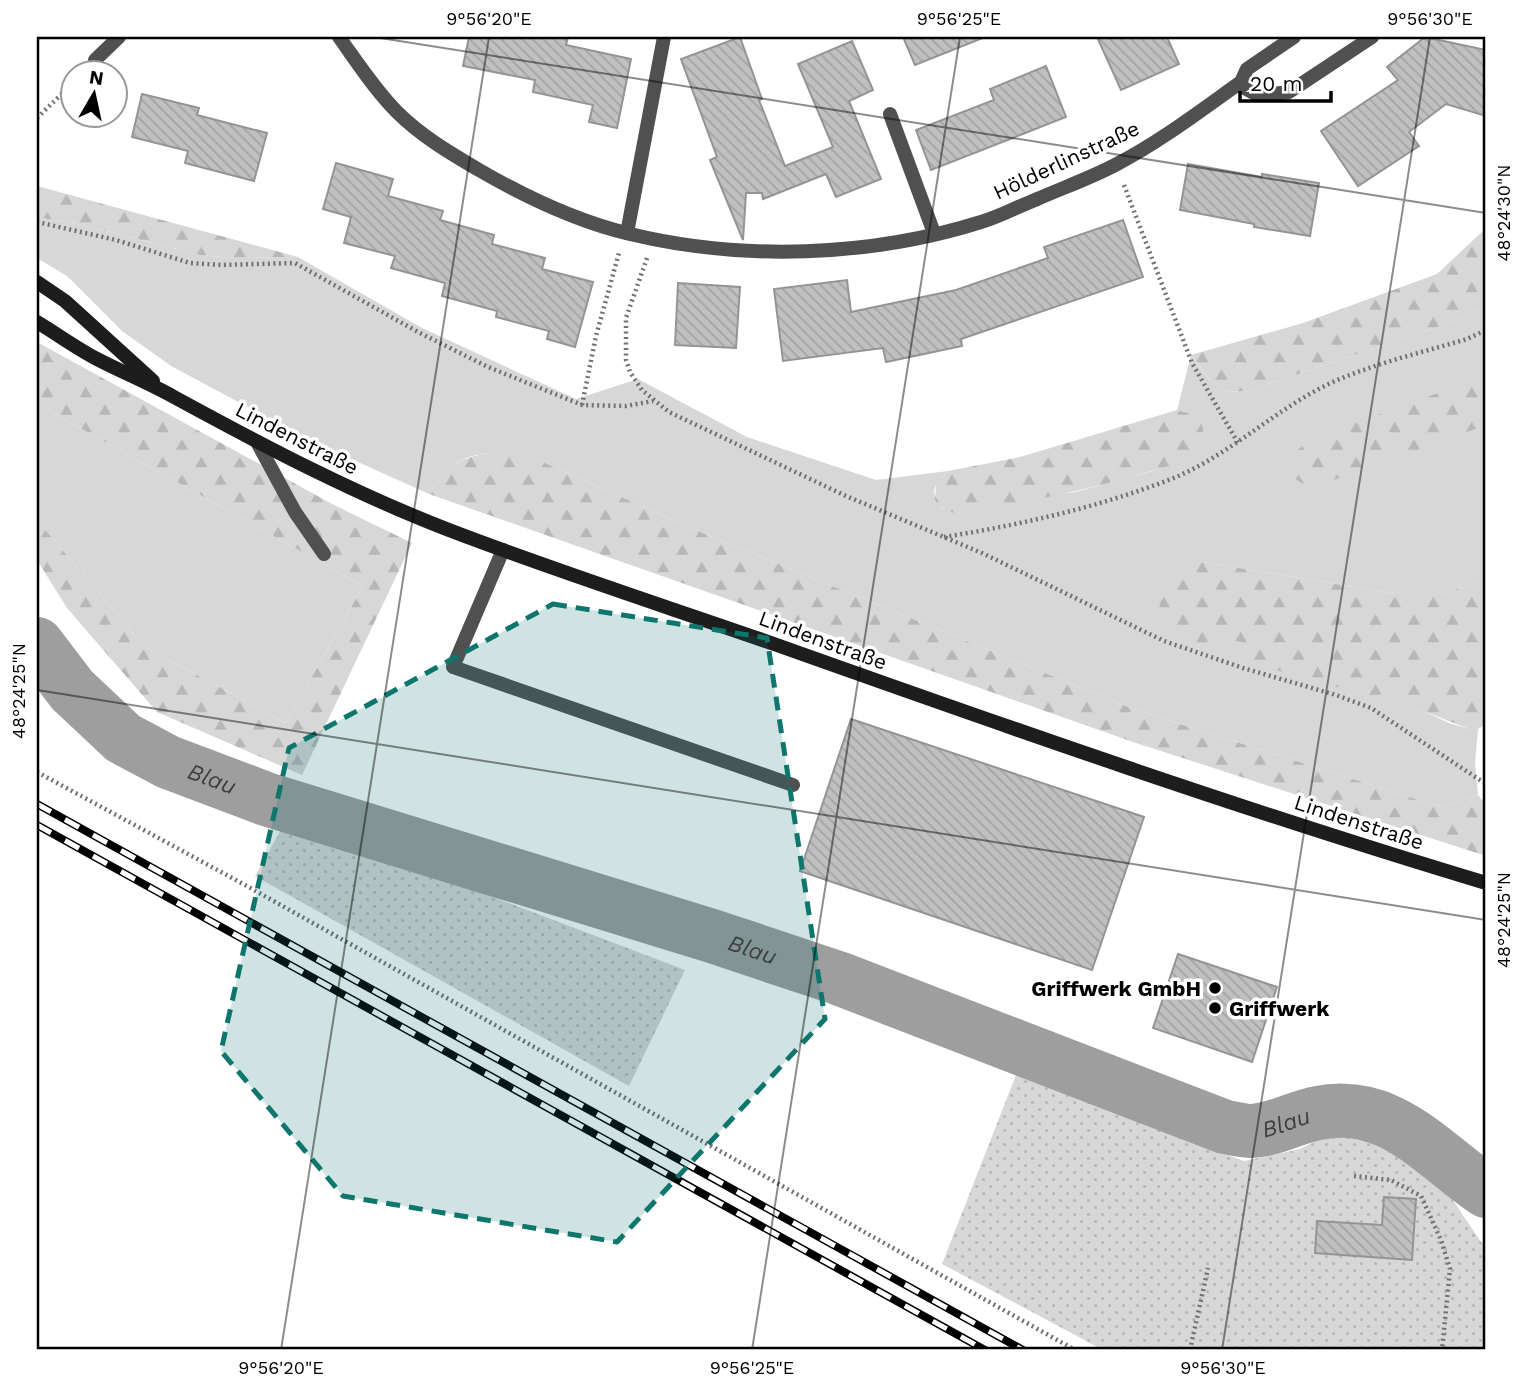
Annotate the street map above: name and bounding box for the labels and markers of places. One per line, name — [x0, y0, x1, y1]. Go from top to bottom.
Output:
place label: Griffwerk GmbH — [1031, 976, 1201, 1001]
marker: Griffwerk GmbH — [1207, 980, 1223, 996]
place label: Griffwerk — [1229, 996, 1330, 1021]
marker: Griffwerk — [1207, 1000, 1223, 1016]

